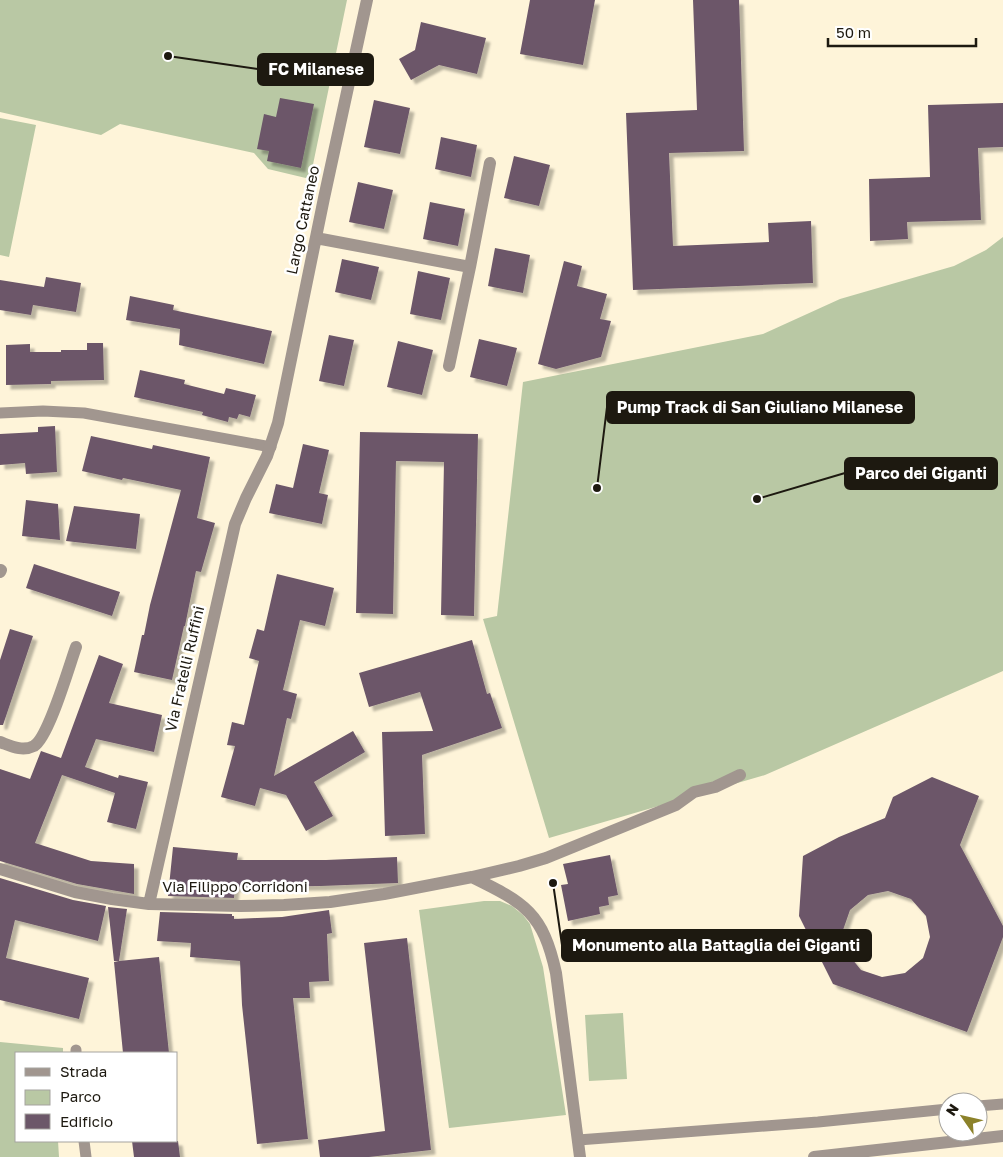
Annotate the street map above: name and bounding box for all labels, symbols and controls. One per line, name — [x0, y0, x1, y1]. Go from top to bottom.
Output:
scale bar — [828, 15, 976, 47]
text: 50 m — [836, 23, 871, 41]
callout: FC Milanese — [258, 54, 373, 85]
text: FC Milanese — [268, 59, 364, 79]
street label: Largo Cattaneo — [282, 164, 322, 276]
callout: Pump Track di San Giuliano Milanese — [607, 392, 914, 423]
text: Pump Track di San Giuliano Milanese — [617, 397, 903, 417]
callout: Parco dei Giganti — [845, 458, 997, 489]
text: Parco dei Giganti — [855, 463, 987, 483]
street label: Via Fratelli Ruffini — [161, 604, 207, 733]
street label: Via Filippo Corridoni — [162, 877, 308, 895]
callout: Monumento alla Battaglia dei Giganti — [562, 930, 871, 961]
text: Monumento alla Battaglia dei Giganti — [572, 935, 860, 955]
legend — [15, 1052, 178, 1142]
text: Strada — [60, 1062, 107, 1080]
text: Parco — [60, 1087, 101, 1105]
north arrow — [938, 1092, 988, 1142]
text: N — [942, 1100, 962, 1119]
text: Edificio — [60, 1112, 113, 1130]

